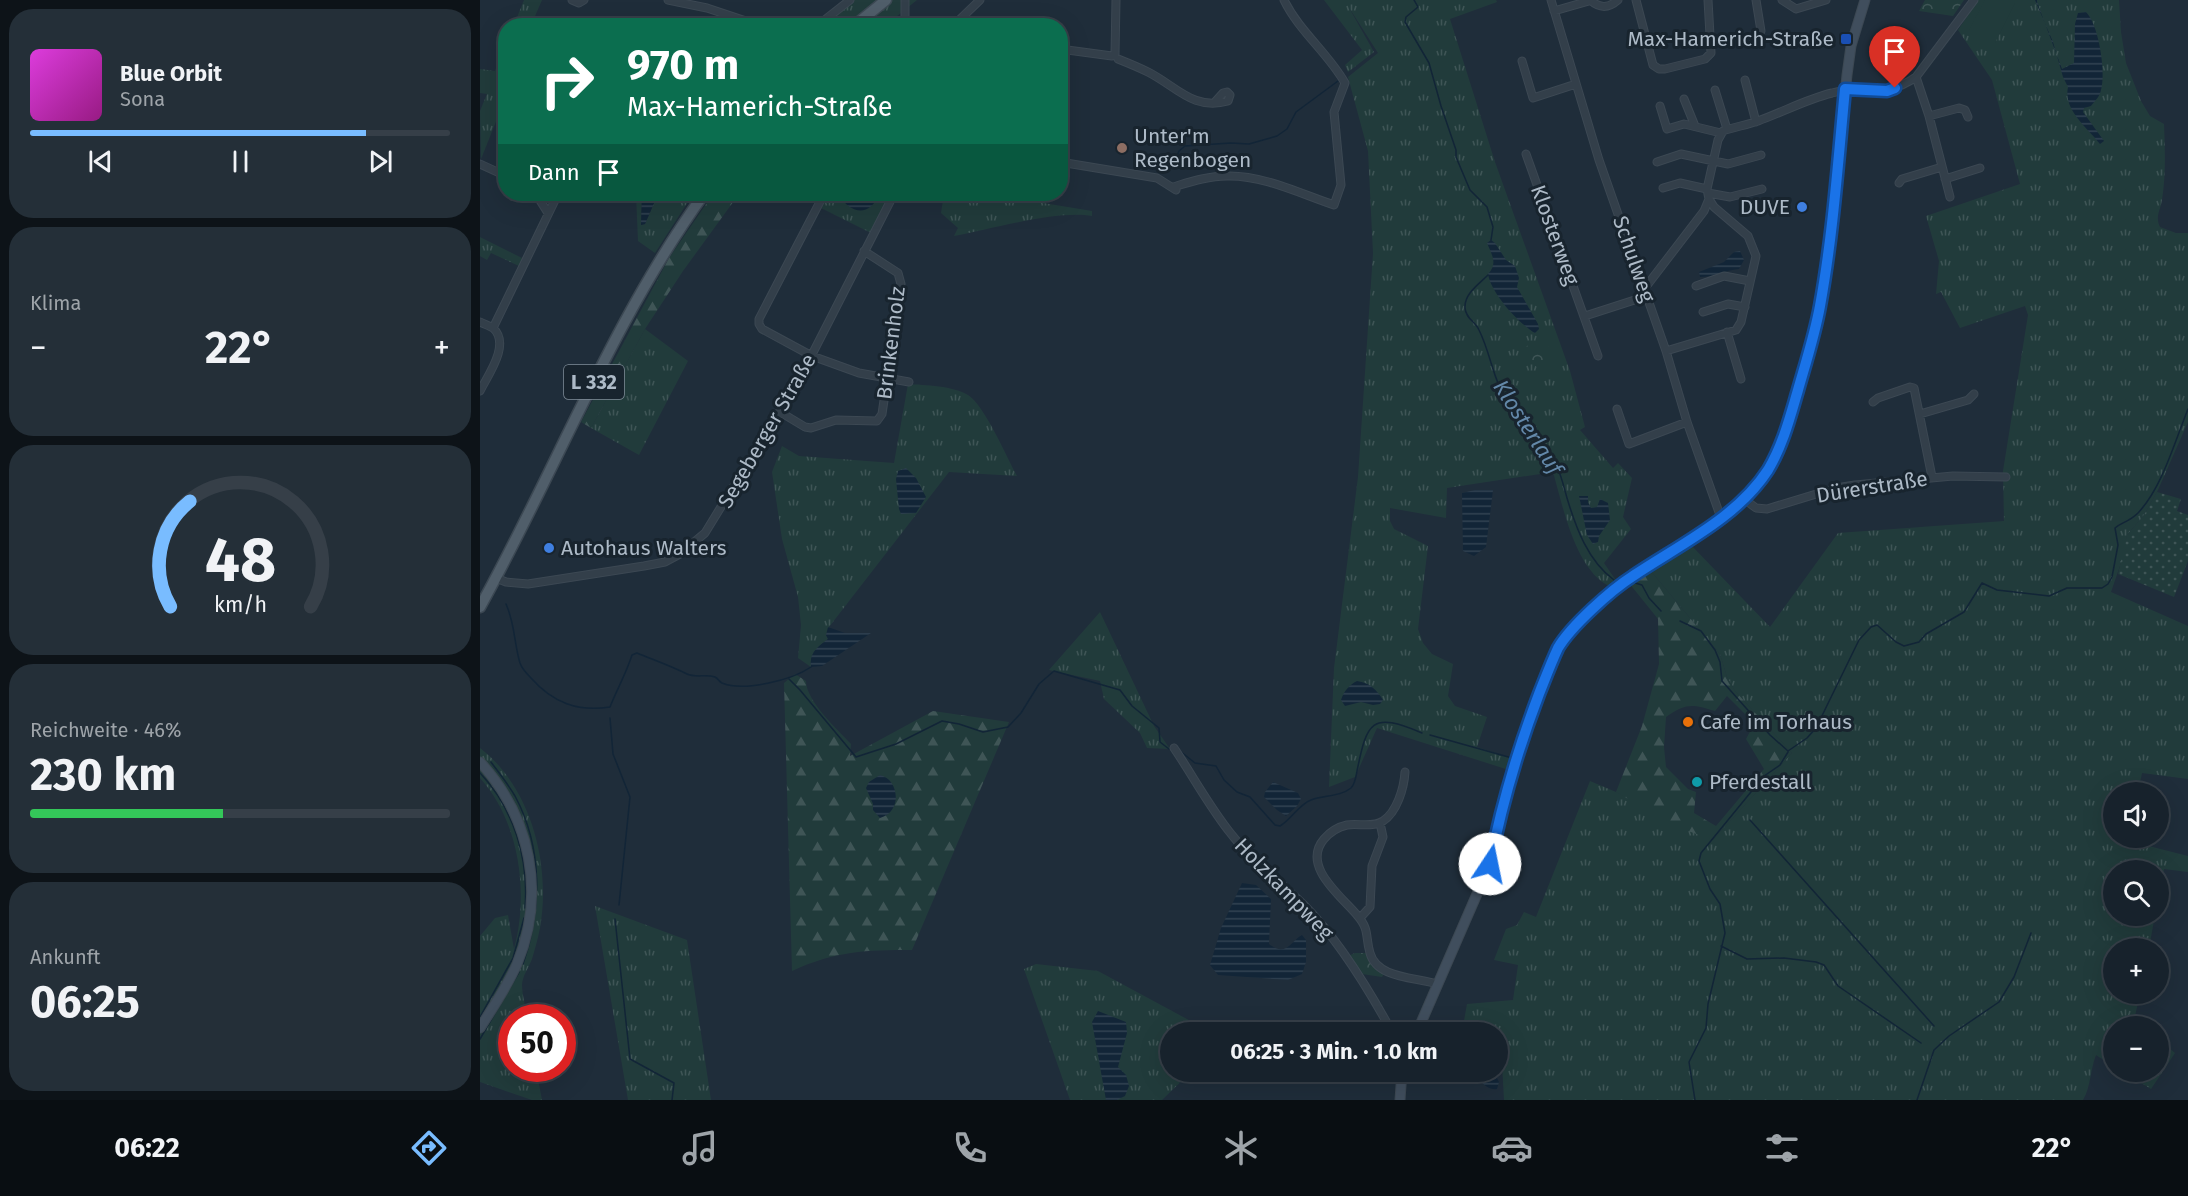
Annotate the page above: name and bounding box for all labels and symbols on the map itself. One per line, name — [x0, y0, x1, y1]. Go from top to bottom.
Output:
place label: Max-Hamerich-Straße — [1627, 26, 1834, 52]
pin — [1869, 26, 1920, 88]
marker: Max-Hamerich-Straße — [1839, 32, 1853, 46]
place label: Unter'm Regenbogen — [1134, 123, 1251, 173]
marker: Unter'm Regenbogen — [1115, 141, 1129, 155]
street label: Klosterweg — [1525, 181, 1585, 289]
place label: DUVE — [1740, 194, 1790, 220]
marker: DUVE — [1795, 200, 1809, 214]
street label: Schulweg — [1607, 212, 1661, 306]
street label: Brinkenholz — [871, 285, 911, 401]
street label: Segeberger Straße — [712, 349, 822, 513]
road number: L 332 — [564, 365, 624, 399]
water label: Klosterlauf — [1487, 374, 1570, 482]
street label: Dürerstraße — [1814, 465, 1930, 509]
place label: Autohaus Walters — [561, 535, 727, 561]
marker: Autohaus Walters — [542, 541, 556, 555]
place label: Cafe im Torhaus — [1700, 709, 1852, 735]
marker: Cafe im Torhaus — [1681, 715, 1695, 729]
place label: Pferdestall — [1709, 769, 1812, 795]
marker: Pferdestall — [1690, 775, 1704, 789]
position arrow — [1458, 832, 1522, 896]
street label: Holzkampweg — [1229, 833, 1339, 946]
speed limit sign: 50 — [498, 1004, 576, 1082]

